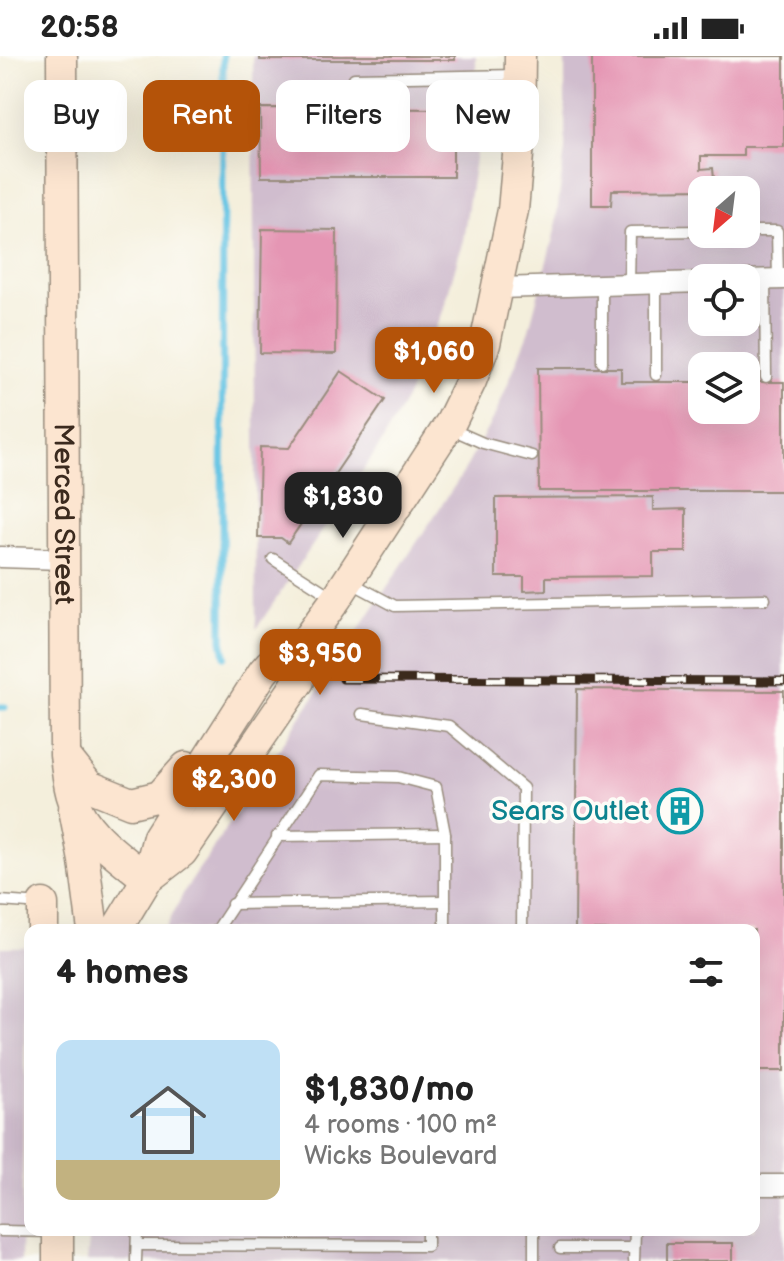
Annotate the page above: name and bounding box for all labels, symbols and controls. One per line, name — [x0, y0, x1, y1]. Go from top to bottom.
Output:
text: 20:58 — [40, 10, 119, 46]
chip: Buy — [24, 80, 127, 152]
chip: Rent — [143, 80, 260, 152]
chip: Filters — [276, 80, 410, 152]
chip: New — [426, 80, 539, 152]
north arrow — [688, 176, 760, 248]
map controls — [688, 176, 760, 424]
button: locate — [688, 264, 760, 336]
pin: $1,060 — [369, 327, 499, 395]
text: $1,060 — [393, 337, 475, 368]
button: layers — [688, 352, 760, 424]
street label: Merced Street — [47, 423, 81, 605]
pin: $1,830 — [278, 472, 408, 540]
text: $1,830 — [303, 482, 383, 513]
pin: $3,950 — [255, 629, 385, 697]
text: $3,950 — [278, 639, 362, 670]
pin: $2,300 — [169, 755, 299, 823]
text: $2,300 — [191, 765, 277, 796]
building icon: Sears Outlet — [656, 787, 704, 835]
place label: Sears Outlet — [491, 795, 649, 828]
icon: filters — [684, 950, 728, 994]
text: 4 homes — [56, 952, 188, 993]
text: $1,830/mo — [304, 1069, 474, 1110]
icon: home — [120, 1072, 216, 1168]
text: 4 rooms · 100 m² — [304, 1110, 497, 1141]
text: Wicks Boulevard — [304, 1141, 497, 1172]

